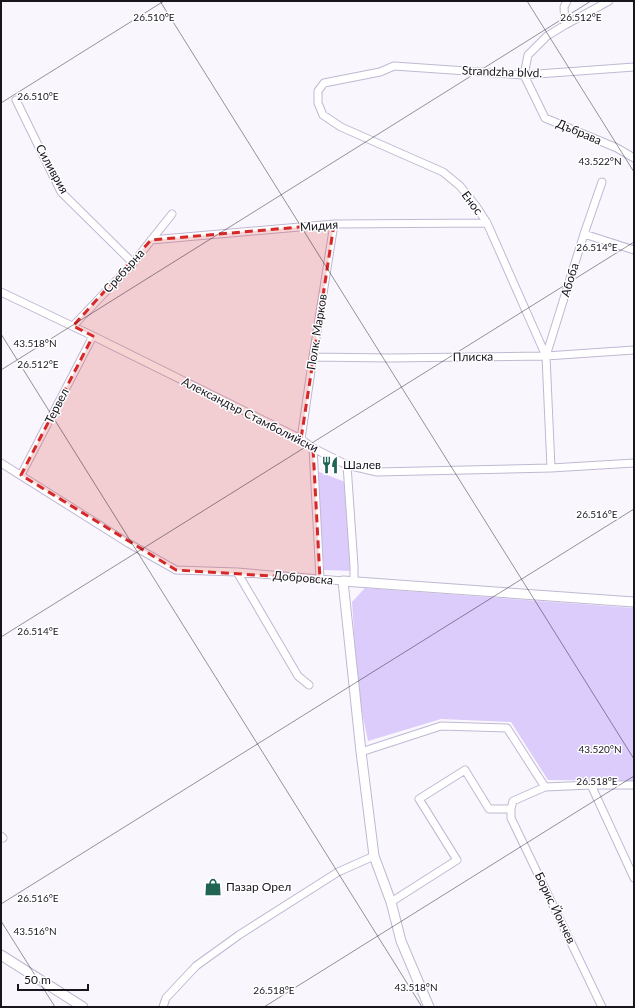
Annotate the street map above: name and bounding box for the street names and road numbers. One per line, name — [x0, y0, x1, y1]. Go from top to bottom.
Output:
street label: Strandzha blvd. — [462, 63, 543, 80]
street label: Дъбрава — [554, 115, 604, 148]
street label: Силиврия — [33, 141, 72, 196]
street label: Енос — [459, 188, 486, 218]
street label: Мидия — [299, 217, 339, 234]
street label: Сребърна — [100, 245, 147, 296]
street label: Абоба — [557, 261, 582, 299]
street label: Полк. Марков — [303, 293, 330, 371]
street label: Плиска — [453, 349, 493, 364]
street label: Александър Стамболийски — [179, 373, 321, 456]
street label: Тервел — [41, 385, 72, 426]
street label: Добровска — [272, 567, 334, 588]
street label: Борис Йончев — [532, 870, 579, 946]

